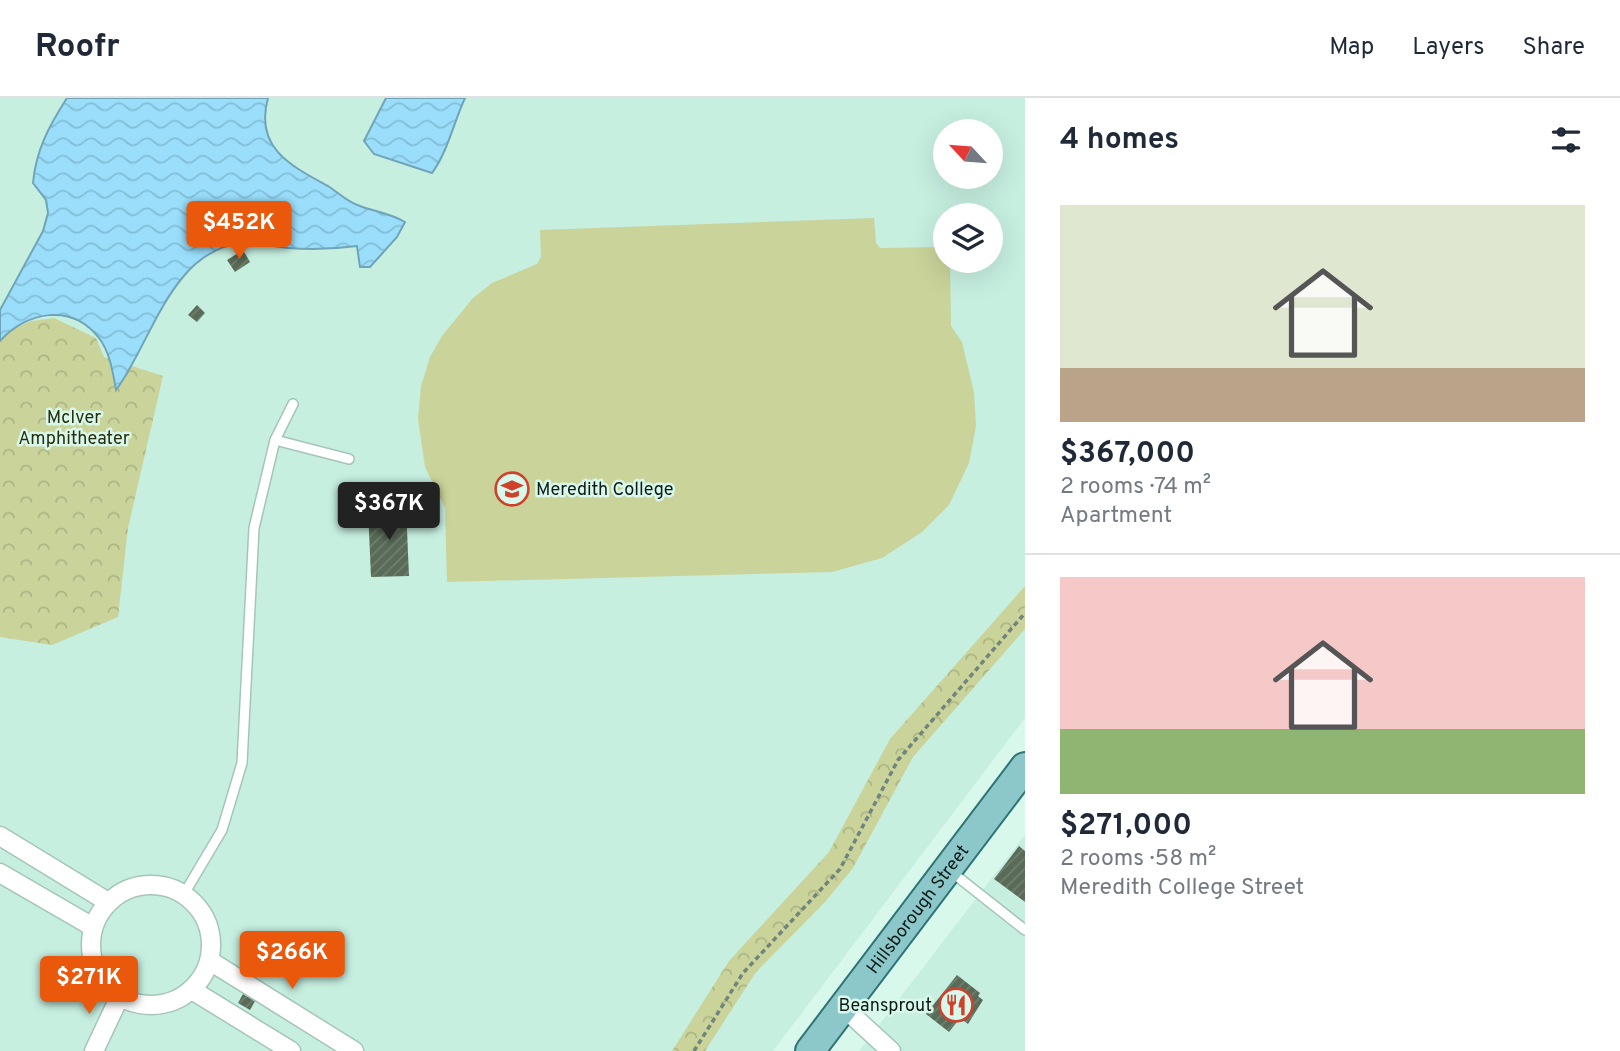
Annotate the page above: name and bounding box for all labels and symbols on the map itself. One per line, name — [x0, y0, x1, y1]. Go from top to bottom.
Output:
north arrow — [933, 119, 1003, 189]
pin: $452K — [190, 202, 288, 261]
park label: McIver Amphitheater — [18, 407, 130, 451]
school or university icon: Meredith College — [493, 470, 531, 508]
place label: Meredith College — [536, 479, 673, 502]
pin: $367K — [340, 482, 438, 542]
street label: Hillsborough Street — [862, 841, 975, 979]
pin: $266K — [243, 932, 341, 991]
pin: $271K — [40, 956, 138, 1016]
restaurant icon: Beansprout — [937, 986, 975, 1024]
place label: Beansprout — [839, 995, 932, 1018]

